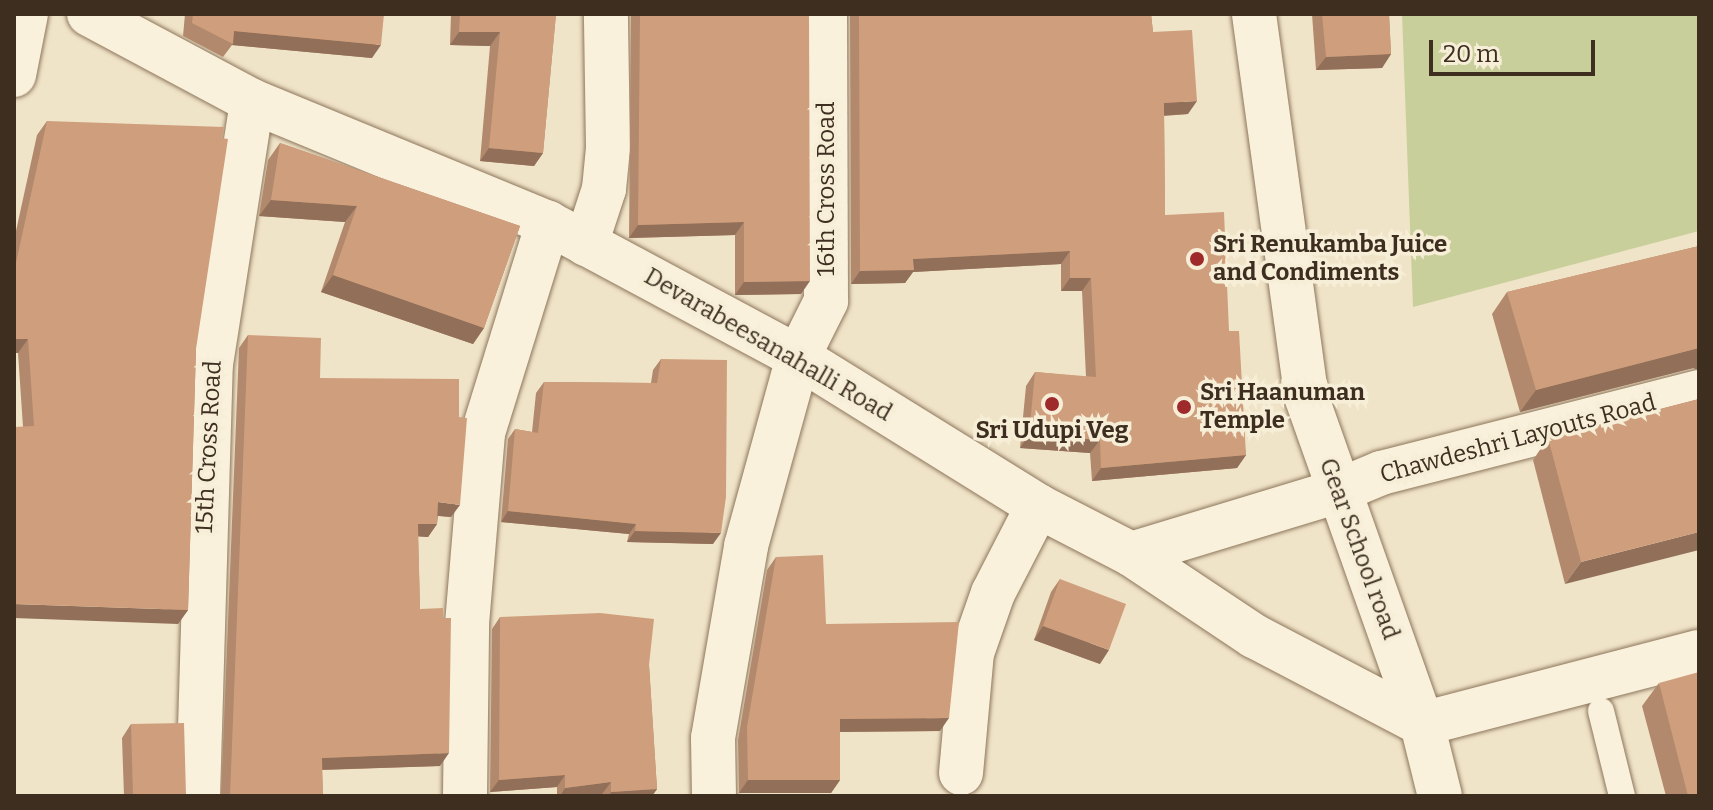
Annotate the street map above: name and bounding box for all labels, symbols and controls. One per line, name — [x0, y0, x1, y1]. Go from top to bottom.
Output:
scale bar — [1433, 24, 1599, 74]
text: 20 m — [1443, 40, 1499, 68]
street label: 16th Cross Road — [813, 102, 841, 276]
place label: Sri Renukamba Juice and Condiments — [1213, 231, 1447, 287]
marker: Sri Renukamba Juice and Condiments — [1188, 250, 1206, 268]
street label: Devarabeesanahalli Road — [639, 262, 897, 428]
street label: 15th Cross Road — [190, 360, 228, 534]
place label: Sri Haanuman Temple — [1200, 379, 1365, 435]
street label: Chawdeshri Layouts Road — [1377, 388, 1659, 490]
marker: Sri Udupi Veg — [1043, 395, 1061, 413]
marker: Sri Haanuman Temple — [1175, 398, 1193, 416]
place label: Sri Udupi Veg — [975, 417, 1129, 445]
street label: Gear School road — [1313, 454, 1405, 644]

